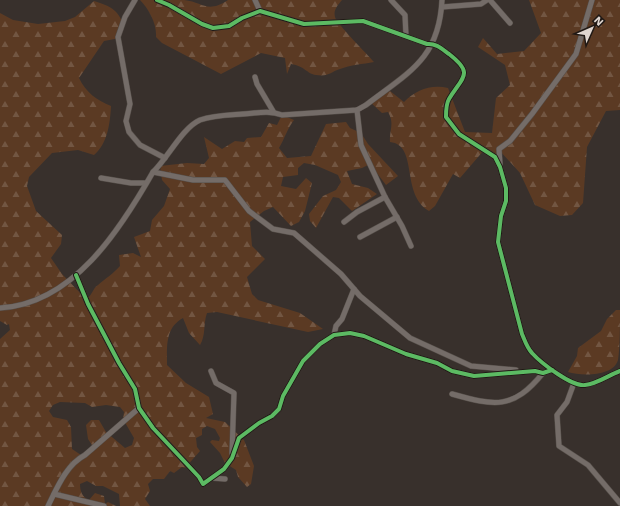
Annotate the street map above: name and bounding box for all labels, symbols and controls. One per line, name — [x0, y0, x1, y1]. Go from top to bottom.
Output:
north arrow — [572, 8, 612, 48]
text: N — [591, 14, 606, 29]

